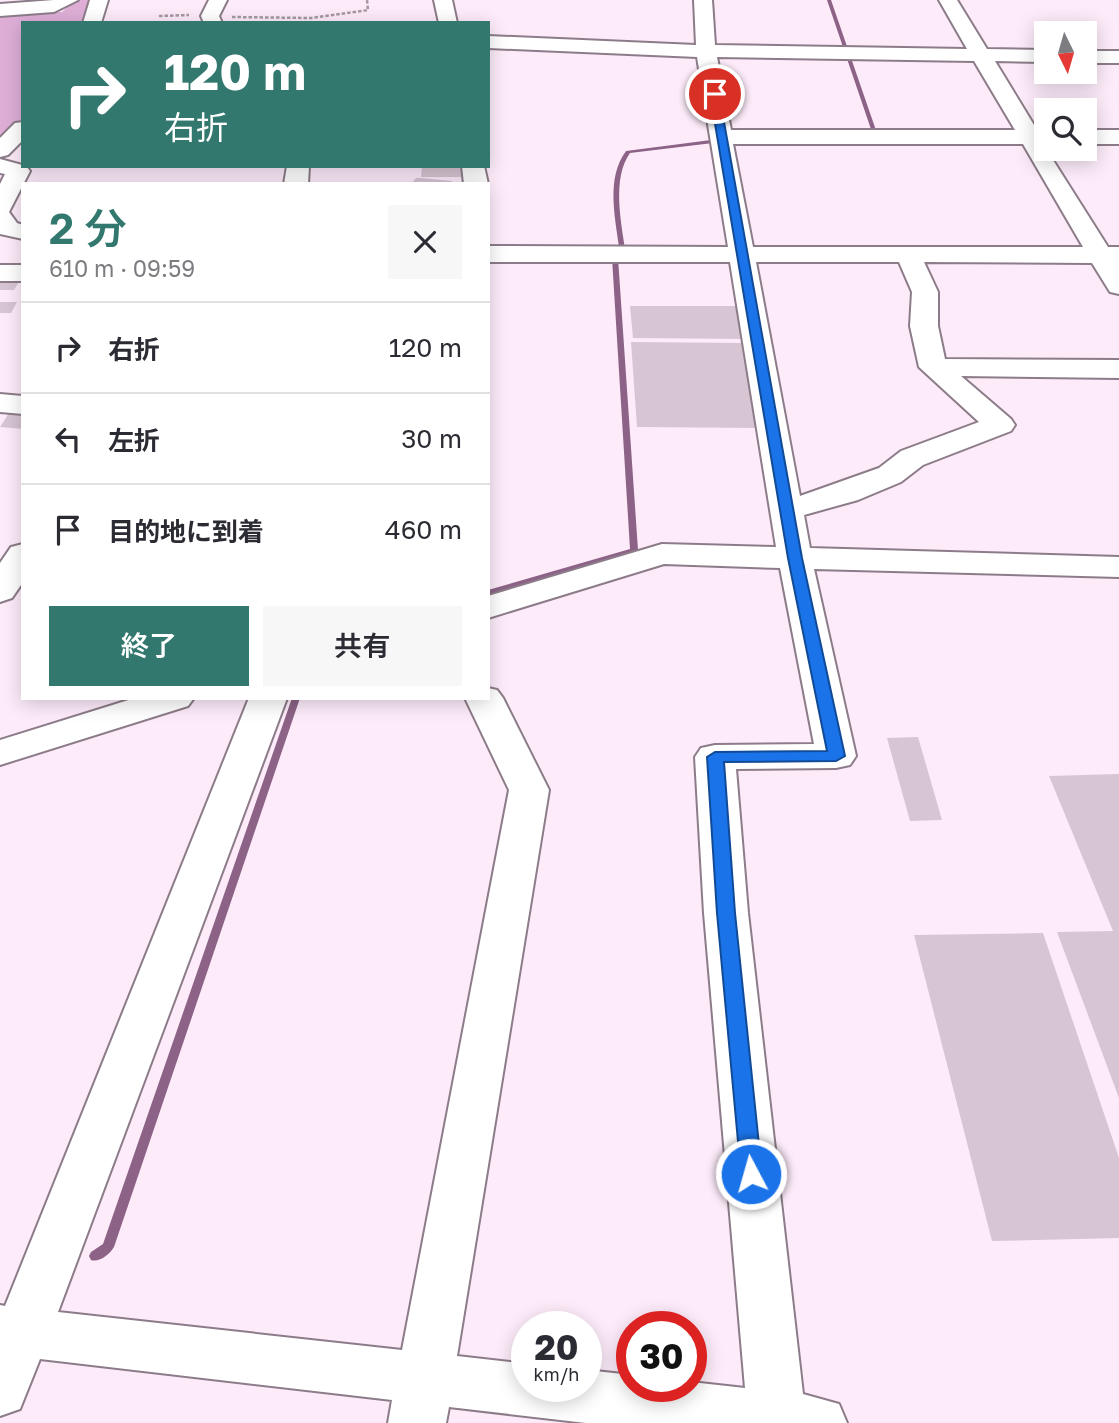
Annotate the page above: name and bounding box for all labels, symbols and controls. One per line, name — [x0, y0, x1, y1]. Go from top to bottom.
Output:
north arrow — [1034, 21, 1097, 84]
map controls — [1034, 21, 1097, 161]
text: 120 m — [164, 42, 306, 101]
icon: right — [49, 49, 140, 140]
pin — [685, 64, 745, 124]
icon: arrive — [696, 75, 734, 113]
button: search — [1034, 98, 1097, 161]
text: 右折 — [164, 108, 228, 146]
text: 2 分 — [49, 203, 127, 253]
button: close — [388, 205, 462, 279]
text: 610 m · 09:59 — [49, 254, 195, 282]
icon: right — [49, 329, 87, 367]
text: 120 m — [389, 332, 462, 363]
text: 右折 — [108, 334, 160, 365]
icon: left — [49, 420, 87, 458]
text: 30 m — [401, 423, 462, 454]
text: 左折 — [108, 425, 160, 456]
icon: arrive — [49, 511, 87, 549]
text: 460 m — [385, 514, 462, 545]
text: 目的地に到着 — [108, 516, 264, 547]
button: 終了 — [49, 606, 249, 686]
button: 共有 — [263, 606, 462, 686]
position arrow — [714, 1137, 788, 1211]
speed limit sign: 30 — [616, 1311, 707, 1402]
text: 20 — [534, 1326, 579, 1368]
text: km/h — [534, 1363, 579, 1385]

